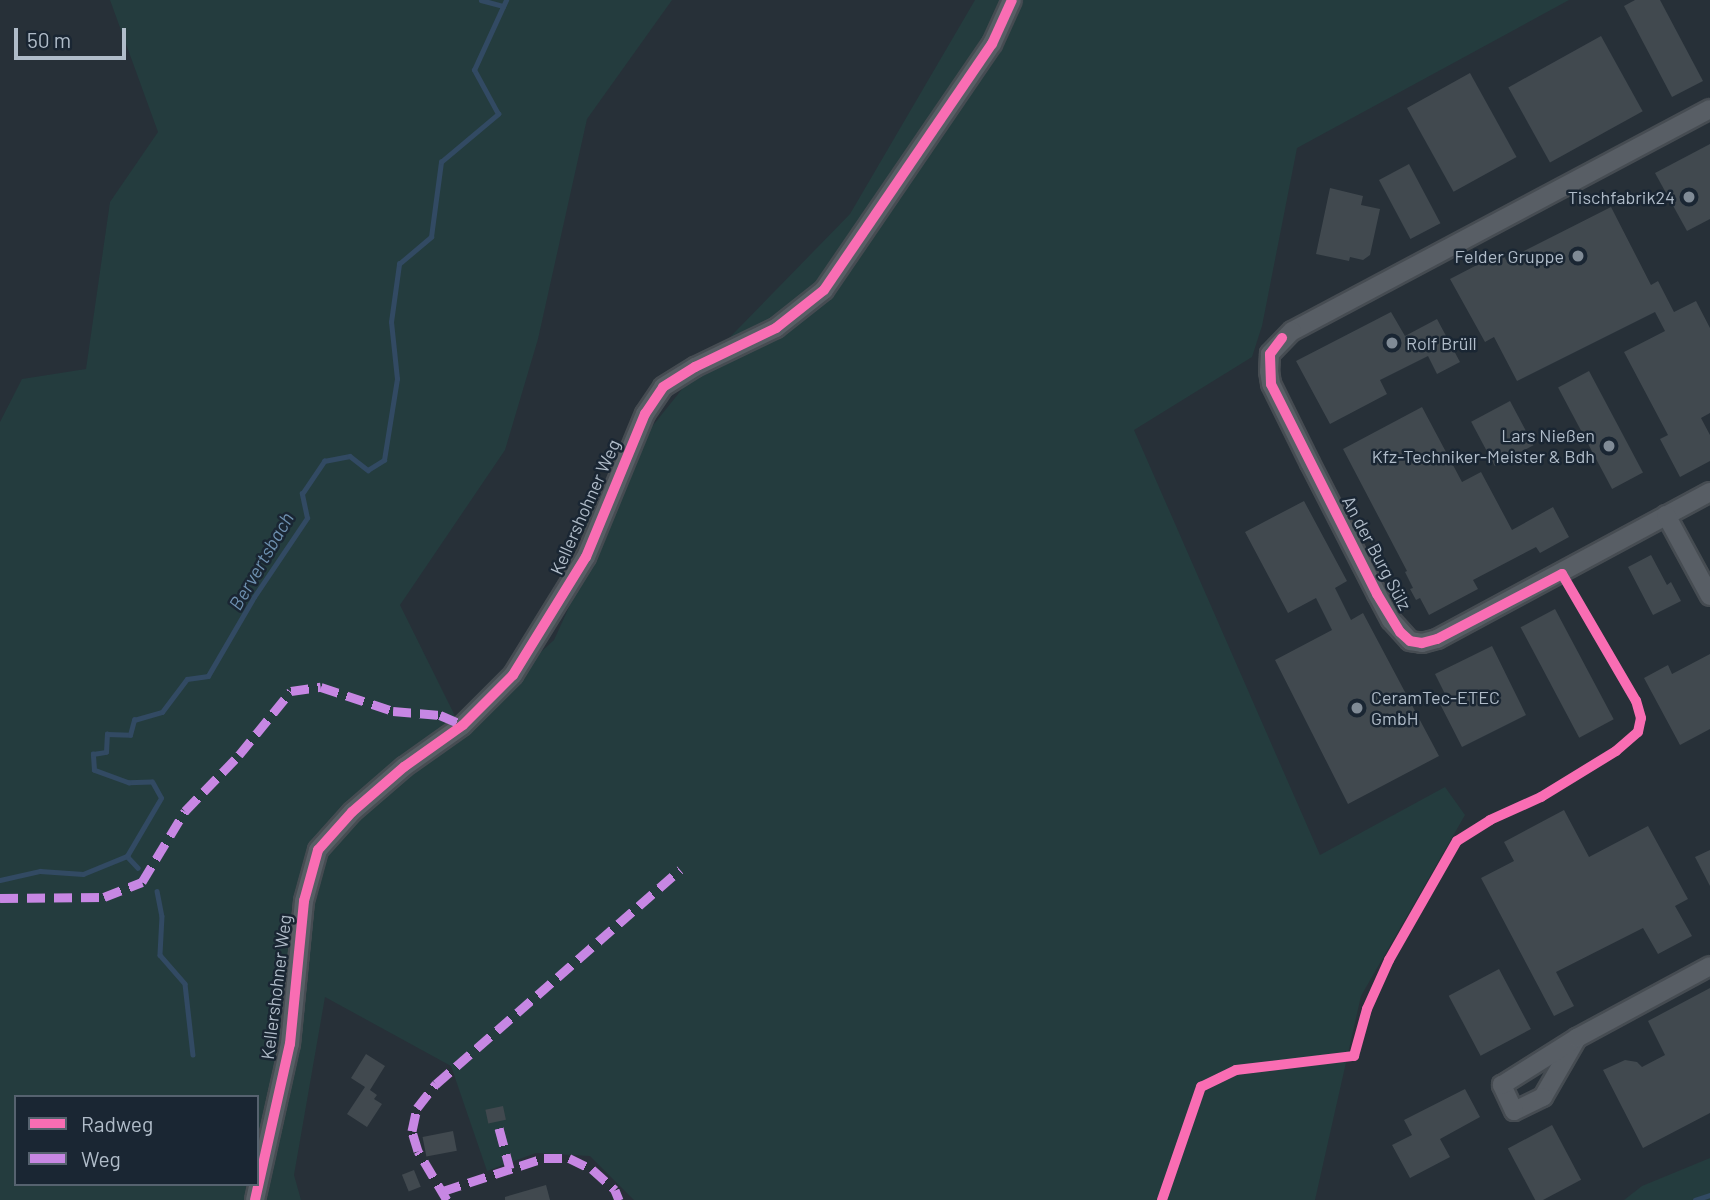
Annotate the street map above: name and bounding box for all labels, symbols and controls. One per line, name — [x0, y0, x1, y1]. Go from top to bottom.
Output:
scale bar — [18, 14, 130, 58]
text: 50 m — [27, 27, 71, 52]
place label: Tischfabrik24 — [1568, 186, 1675, 208]
marker: Tischfabrik24 — [1681, 189, 1697, 205]
place label: Felder Gruppe — [1455, 245, 1564, 267]
marker: Felder Gruppe — [1570, 248, 1586, 264]
place label: Rolf Brüll — [1406, 332, 1477, 354]
marker: Rolf Brüll — [1384, 335, 1400, 351]
place label: Lars Nießen Kfz-Techniker-Meister & Bdh — [1372, 425, 1595, 467]
street label: Kellershohner Weg — [545, 436, 625, 578]
marker: Lars Nießen Kfz-Techniker-Meister & Bdh — [1601, 438, 1617, 454]
street label: An der Burg Sülz — [1338, 492, 1416, 614]
water label: Bervertsbach — [224, 508, 298, 614]
place label: CeramTec-ETEC GmbH — [1371, 687, 1500, 730]
marker: CeramTec-ETEC GmbH — [1349, 700, 1365, 716]
street label: Kellershohner Weg — [256, 913, 296, 1061]
legend — [14, 1095, 259, 1186]
text: Radweg — [81, 1111, 153, 1136]
text: Weg — [81, 1146, 121, 1171]

